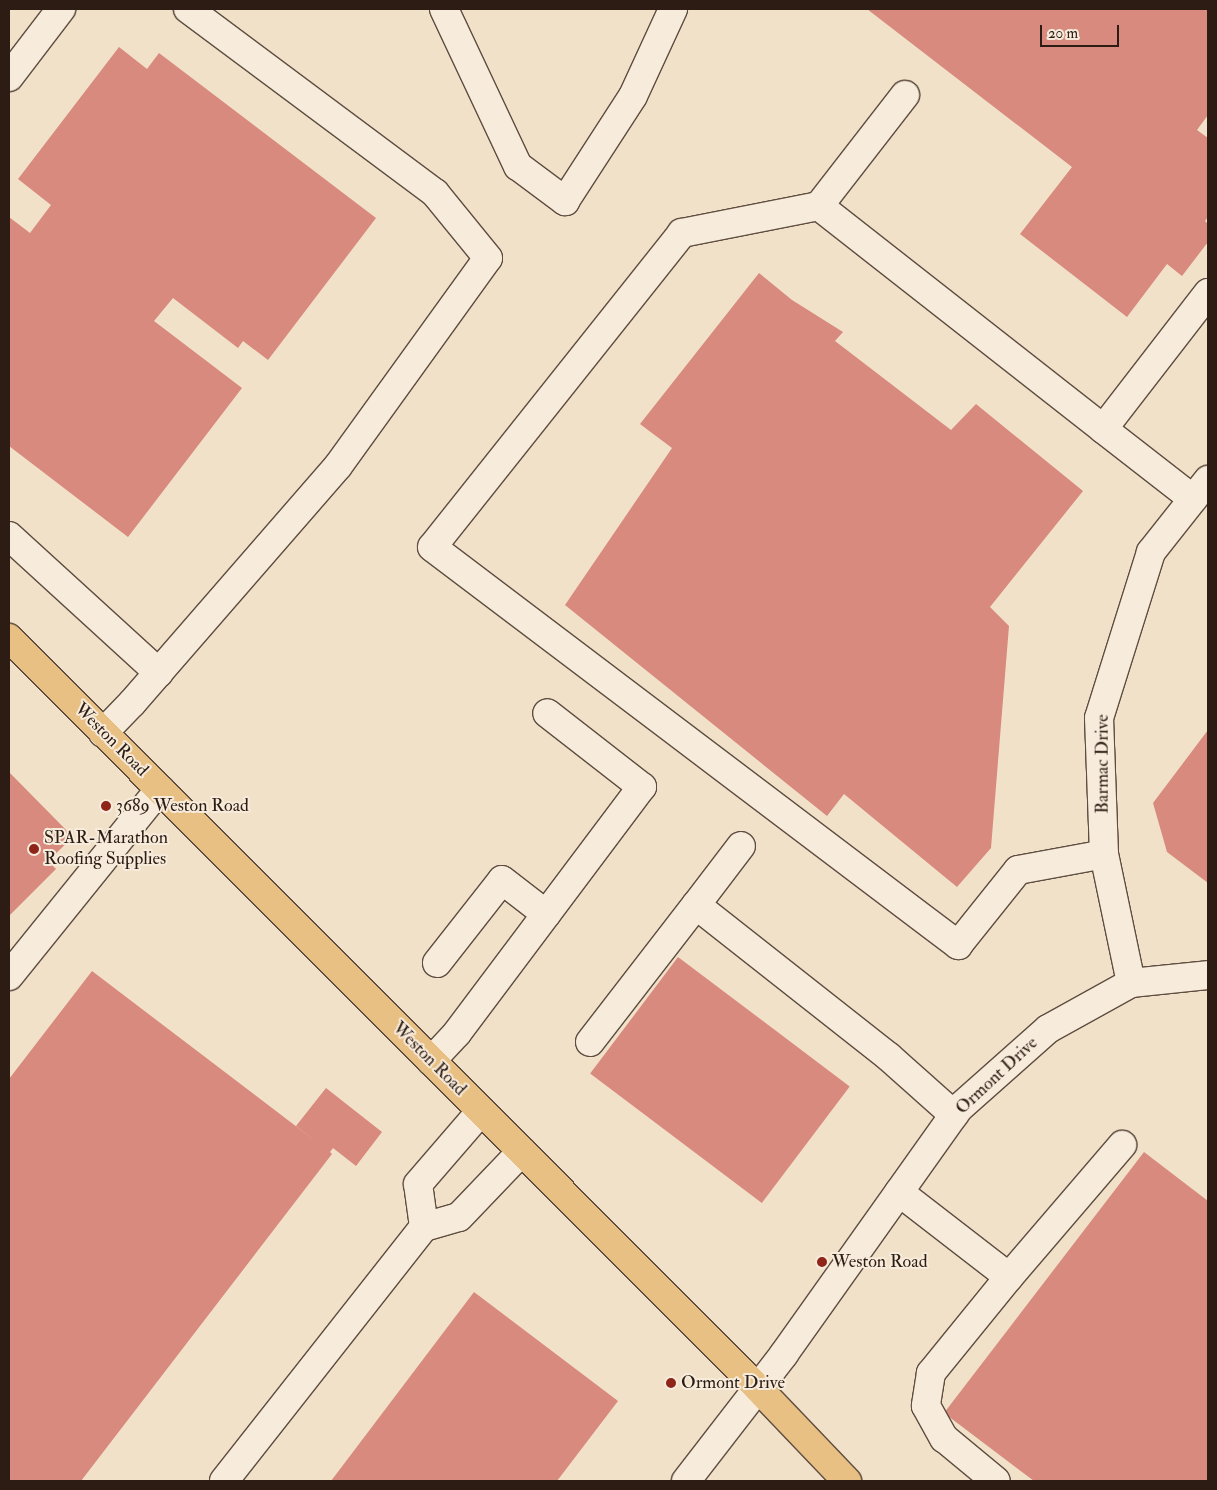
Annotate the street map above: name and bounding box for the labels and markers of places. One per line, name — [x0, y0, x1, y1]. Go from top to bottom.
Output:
place label: 3689 Weston Road — [116, 795, 249, 817]
marker: 3689 Weston Road — [100, 800, 112, 812]
place label: SPAR-Marathon Roofing Supplies — [44, 828, 168, 871]
marker: SPAR-Marathon Roofing Supplies — [28, 843, 40, 855]
place label: Weston Road — [832, 1251, 928, 1273]
marker: Weston Road — [816, 1256, 828, 1268]
place label: Ormont Drive — [681, 1372, 785, 1394]
marker: Ormont Drive — [665, 1377, 677, 1389]

